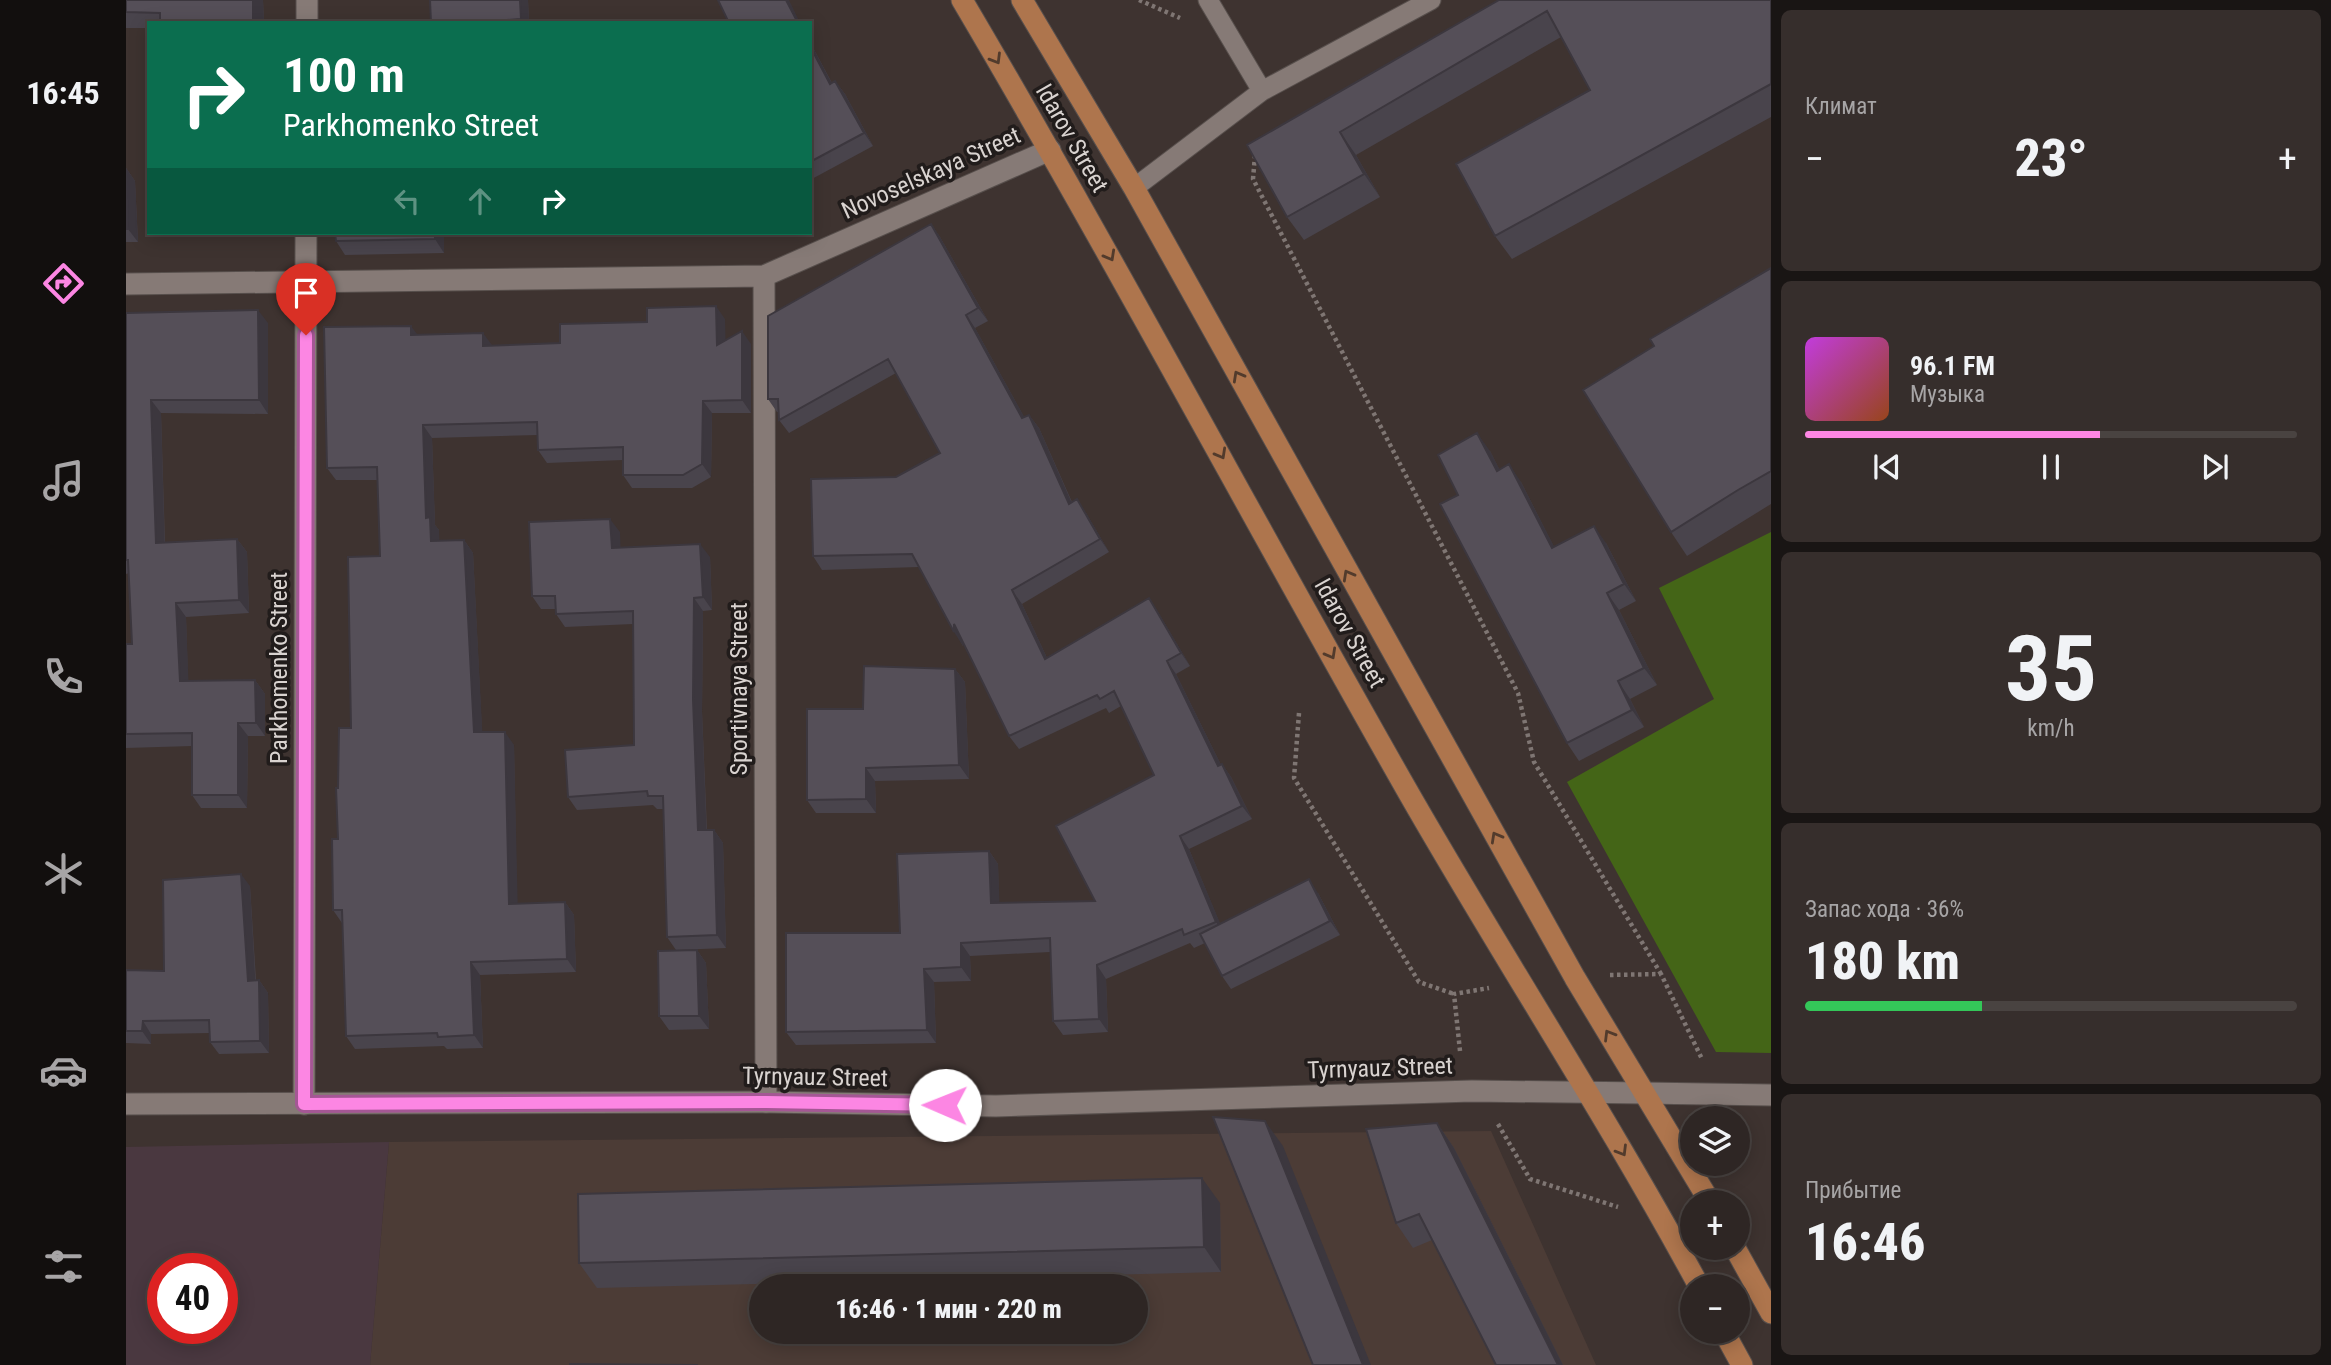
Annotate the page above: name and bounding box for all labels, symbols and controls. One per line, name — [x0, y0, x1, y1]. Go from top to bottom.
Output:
text: 100 m — [283, 47, 405, 104]
icon: right — [168, 49, 259, 140]
one-way arrow — [988, 51, 1001, 64]
text: 16:45 — [26, 74, 100, 112]
street label: Idarov Street — [1030, 79, 1114, 197]
text: Климат — [1805, 93, 1877, 120]
text: Parkhomenko Street — [283, 106, 539, 144]
street label: Novoselskaya Street — [837, 121, 1025, 225]
text: 23° — [2014, 128, 2088, 189]
text: − — [1805, 137, 1824, 181]
text: + — [2278, 137, 2297, 181]
icon: left — [388, 182, 426, 220]
icon: ahead — [461, 182, 499, 220]
icon: right — [534, 182, 572, 220]
one-way arrow — [1102, 249, 1115, 261]
icon: directions — [39, 259, 88, 308]
pin — [276, 263, 336, 335]
icon: arrive — [287, 274, 325, 312]
text: 96.1 FM — [1910, 351, 1995, 381]
one-way arrow — [1233, 371, 1246, 383]
text: Музыка — [1910, 381, 1985, 408]
one-way arrow — [1213, 447, 1226, 460]
icon: previous — [1868, 448, 1906, 486]
icon: pause — [2032, 448, 2070, 486]
icon: next — [2196, 448, 2234, 486]
icon: music — [39, 456, 88, 505]
one-way arrow — [1343, 570, 1356, 582]
street label: Parkhomenko Street — [265, 572, 293, 764]
street label: Idarov Street — [1309, 574, 1391, 692]
street label: Sportivnaya Street — [725, 602, 753, 776]
text: 35 — [2005, 616, 2097, 722]
one-way arrow — [1323, 646, 1336, 659]
icon: phone — [39, 652, 88, 701]
text: km/h — [2027, 715, 2075, 742]
one-way arrow — [1491, 832, 1504, 845]
icon: climate — [39, 849, 88, 898]
text: Запас хода · 36% — [1805, 896, 1964, 923]
text: 180 km — [1805, 931, 1960, 992]
one-way arrow — [1604, 1029, 1617, 1042]
icon: car — [39, 1046, 88, 1095]
street label: Tyrnyauz Street — [1307, 1051, 1453, 1085]
street label: Tyrnyauz Street — [742, 1062, 888, 1092]
position arrow — [908, 1068, 982, 1142]
map controls — [1680, 1106, 1750, 1344]
button: layers — [1680, 1106, 1750, 1176]
one-way arrow — [1614, 1143, 1627, 1156]
text: Прибытие — [1805, 1177, 1901, 1204]
button: + — [1680, 1190, 1750, 1260]
text: 16:46 — [1805, 1212, 1925, 1273]
icon: filters — [39, 1242, 88, 1291]
speed limit sign: 40 — [147, 1253, 238, 1344]
button: − — [1680, 1274, 1750, 1344]
text: 16:46 · 1 мин · 220 m — [835, 1294, 1062, 1324]

